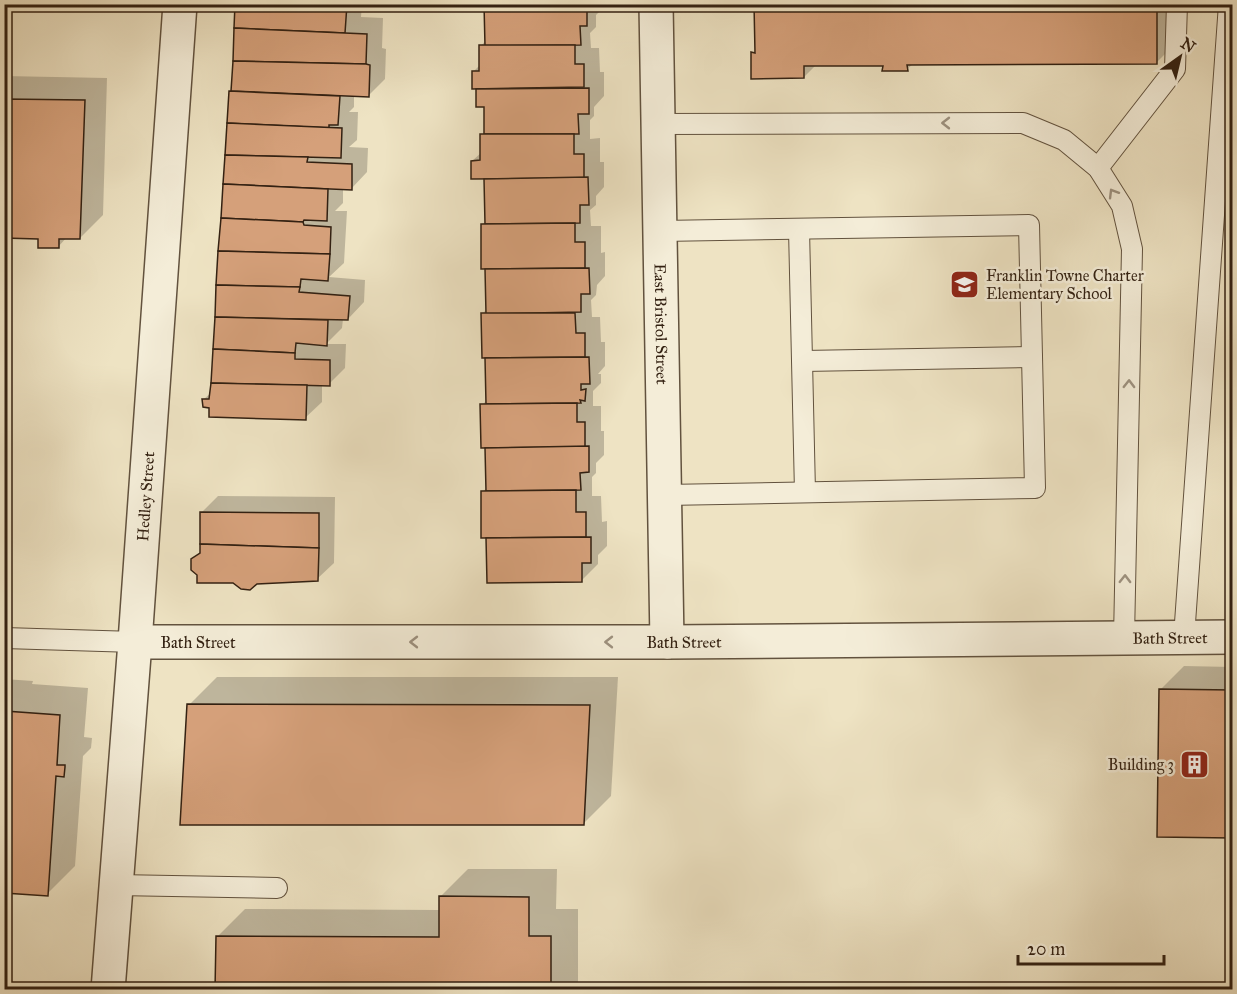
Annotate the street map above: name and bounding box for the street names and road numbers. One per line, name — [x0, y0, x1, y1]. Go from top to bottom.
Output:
street label: East Bristol Street — [650, 263, 672, 385]
street label: Hedley Street — [133, 451, 158, 542]
street label: Bath Street — [1132, 628, 1208, 648]
street label: Bath Street — [160, 633, 236, 652]
street label: Bath Street — [646, 633, 722, 652]

